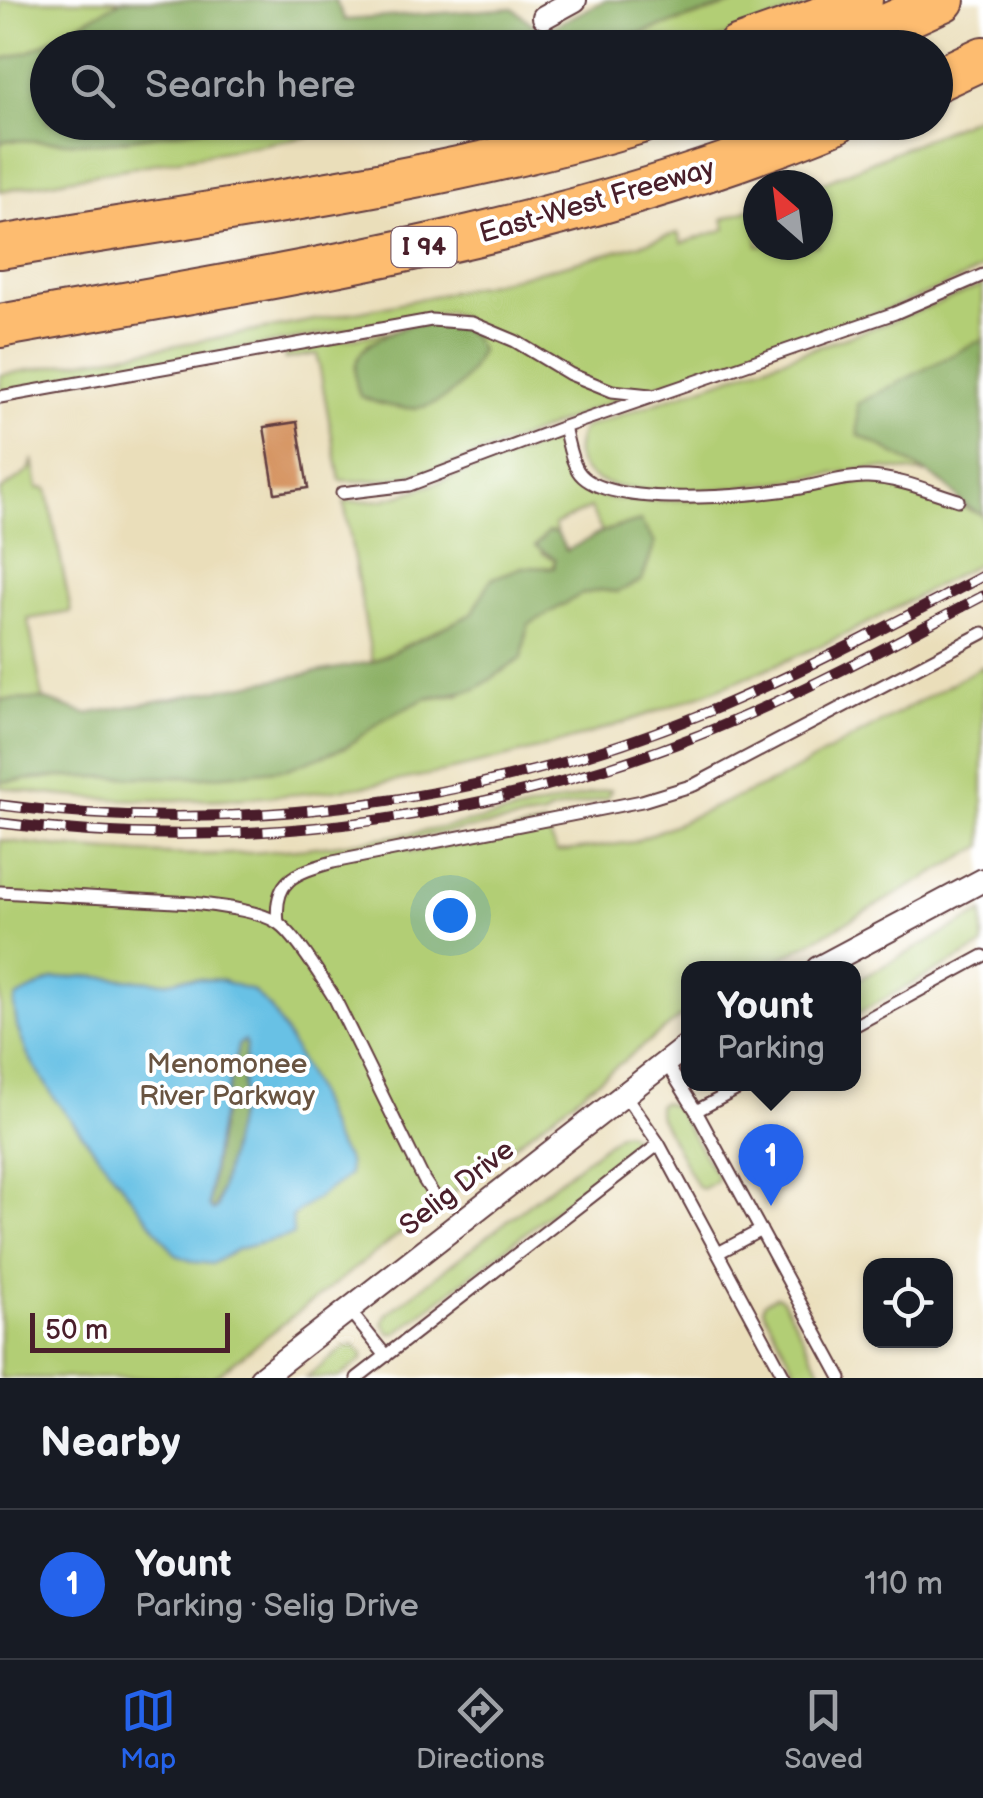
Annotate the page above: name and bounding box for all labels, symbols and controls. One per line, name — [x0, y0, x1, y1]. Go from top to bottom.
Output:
search box — [30, 30, 953, 140]
icon: search — [65, 58, 120, 113]
text: Search here — [145, 63, 356, 108]
street label: East-West Freeway — [476, 152, 719, 250]
north arrow — [743, 170, 833, 260]
road number: I 94 — [392, 227, 456, 267]
your location — [425, 890, 476, 941]
popup — [681, 961, 861, 1091]
text: Yount — [717, 984, 813, 1029]
text: Parking — [717, 1029, 825, 1068]
park label: Menomonee River Parkway — [139, 1048, 315, 1113]
pin: 1 — [738, 1124, 804, 1206]
street label: Selig Drive — [393, 1133, 521, 1243]
map controls — [863, 1258, 953, 1348]
button: locate — [863, 1258, 953, 1348]
scale bar — [30, 1308, 230, 1352]
text: 50 m — [45, 1314, 108, 1347]
text: Nearby — [40, 1418, 180, 1469]
text: Yount — [135, 1542, 232, 1587]
text: 1 — [66, 1565, 79, 1604]
text: 110 m — [864, 1565, 943, 1604]
text: Parking · Selig Drive — [135, 1587, 419, 1626]
tab: Map — [120, 1683, 176, 1776]
tab: Directions — [416, 1683, 545, 1776]
tab: Saved — [785, 1683, 863, 1776]

